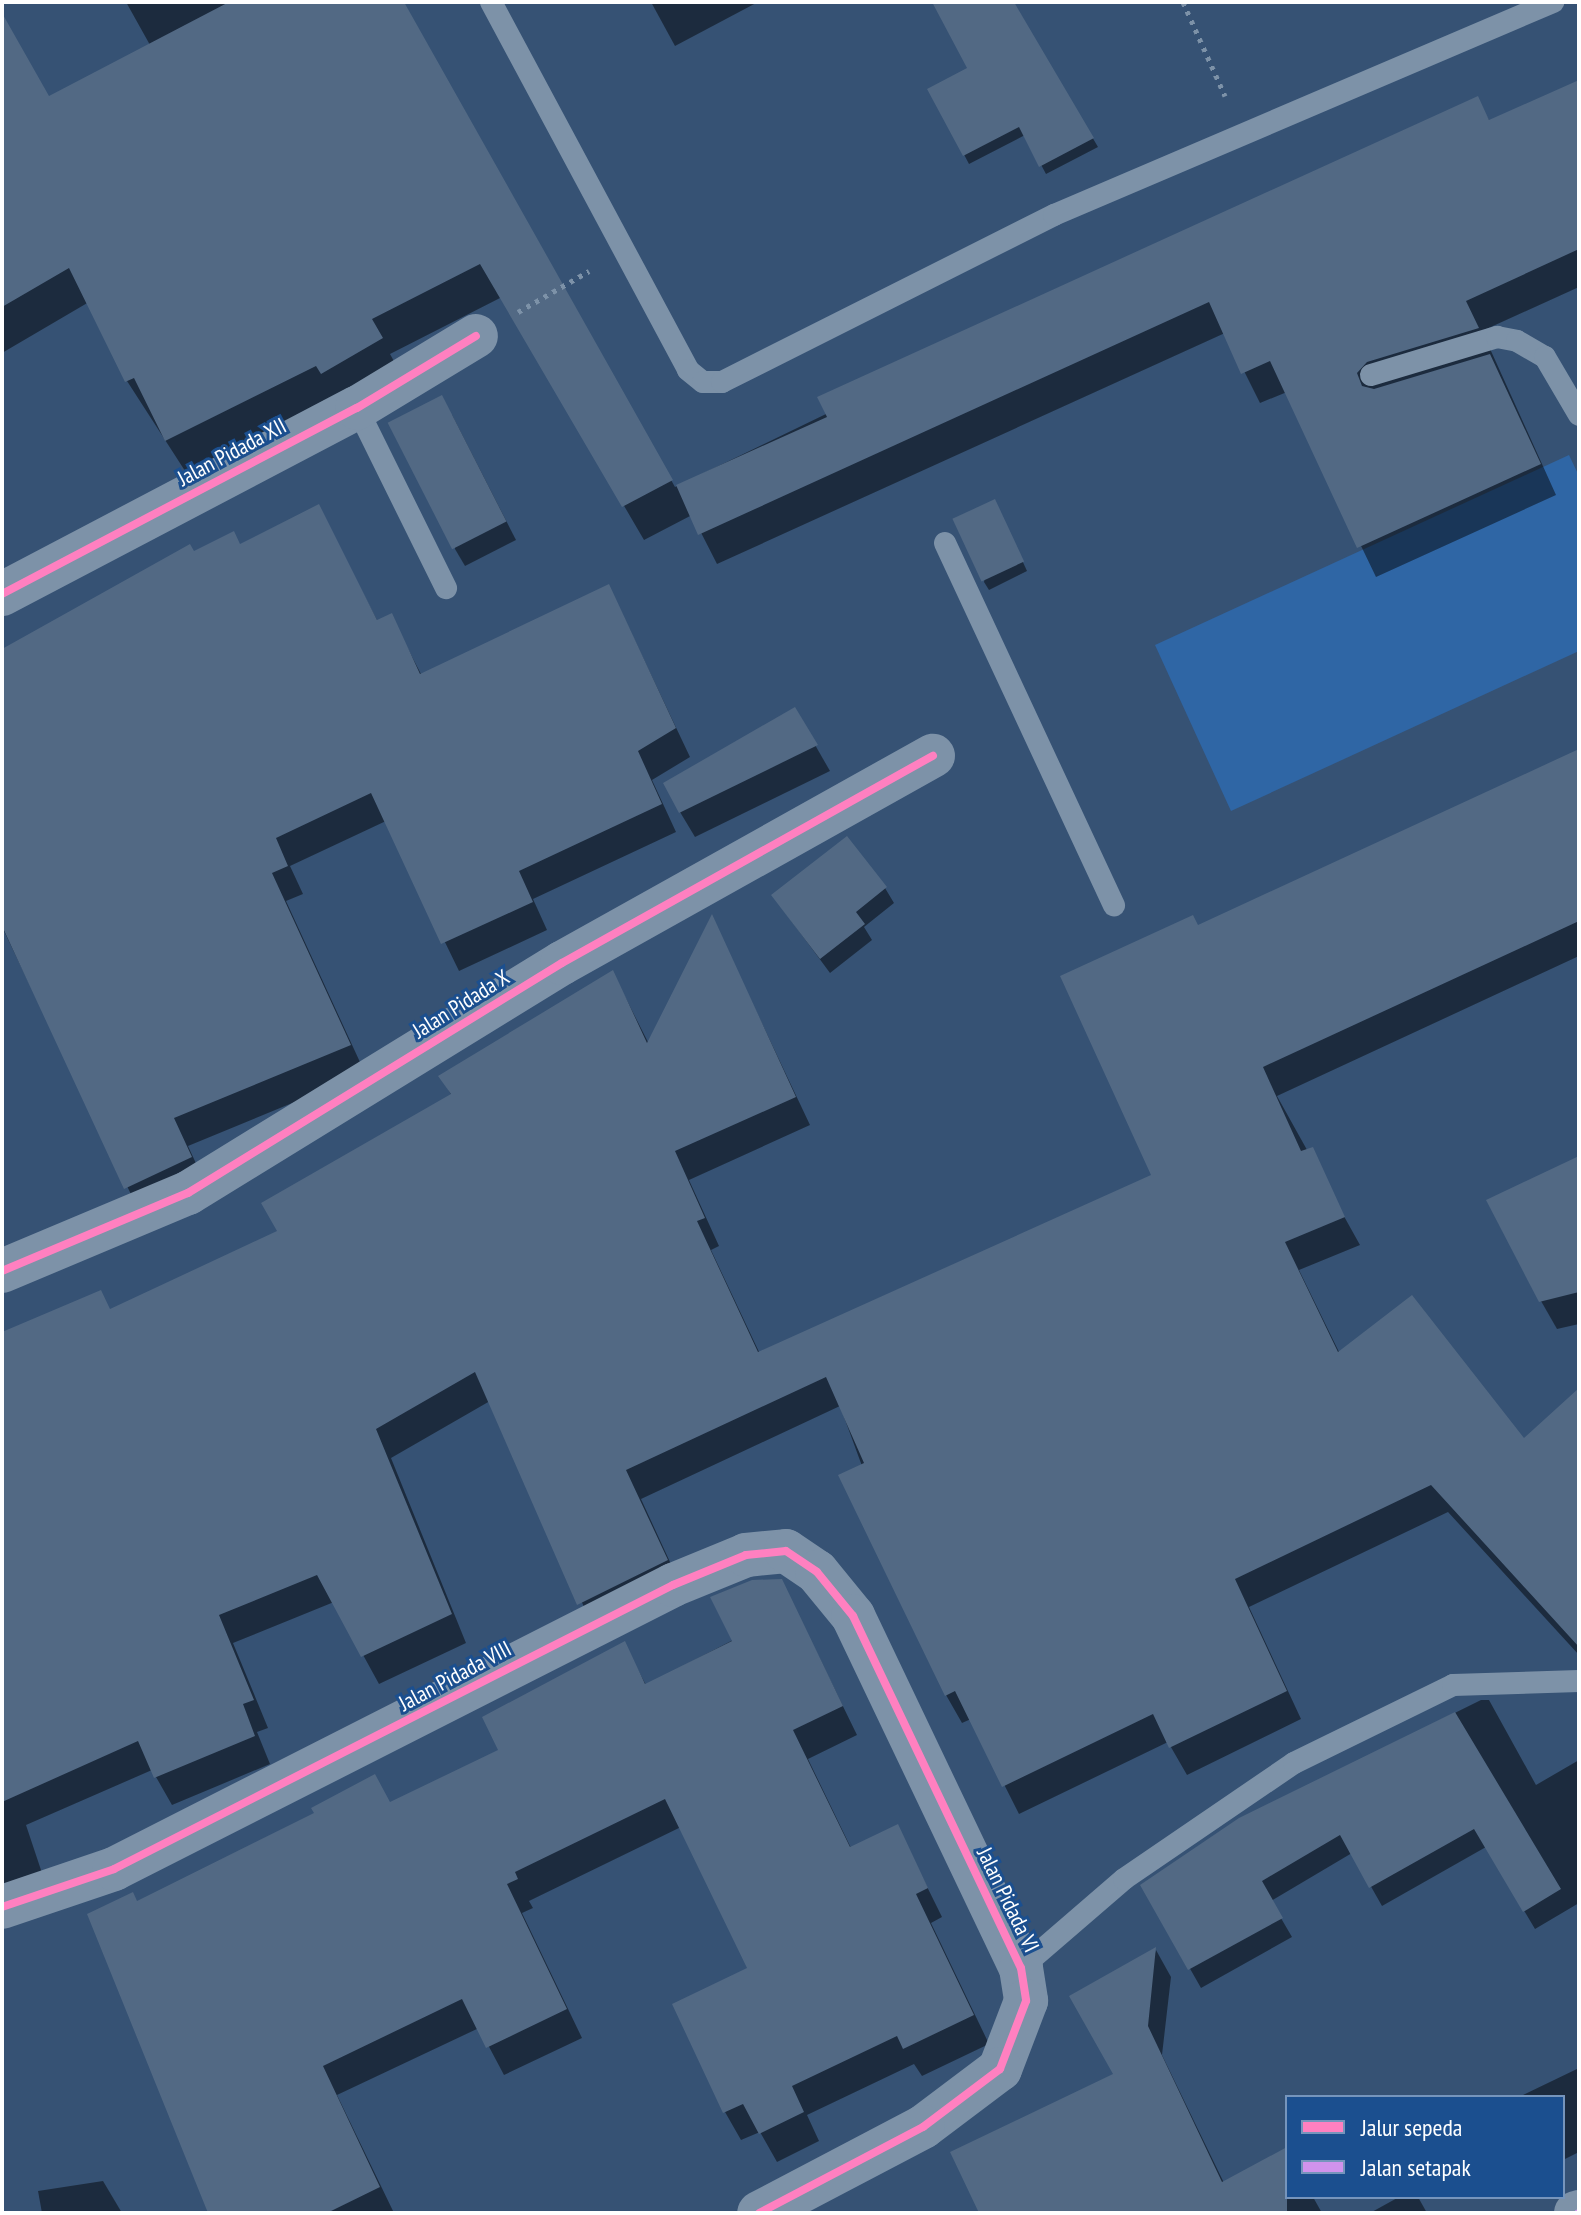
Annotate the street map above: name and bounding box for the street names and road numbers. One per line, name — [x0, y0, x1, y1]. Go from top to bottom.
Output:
street label: Jalan Pidada XII — [173, 412, 291, 492]
street label: Jalan Pidada X — [408, 964, 514, 1044]
street label: Jalan Pidada VIII — [394, 1635, 516, 1717]
street label: Jalan Pidada VI — [971, 1843, 1045, 1957]

